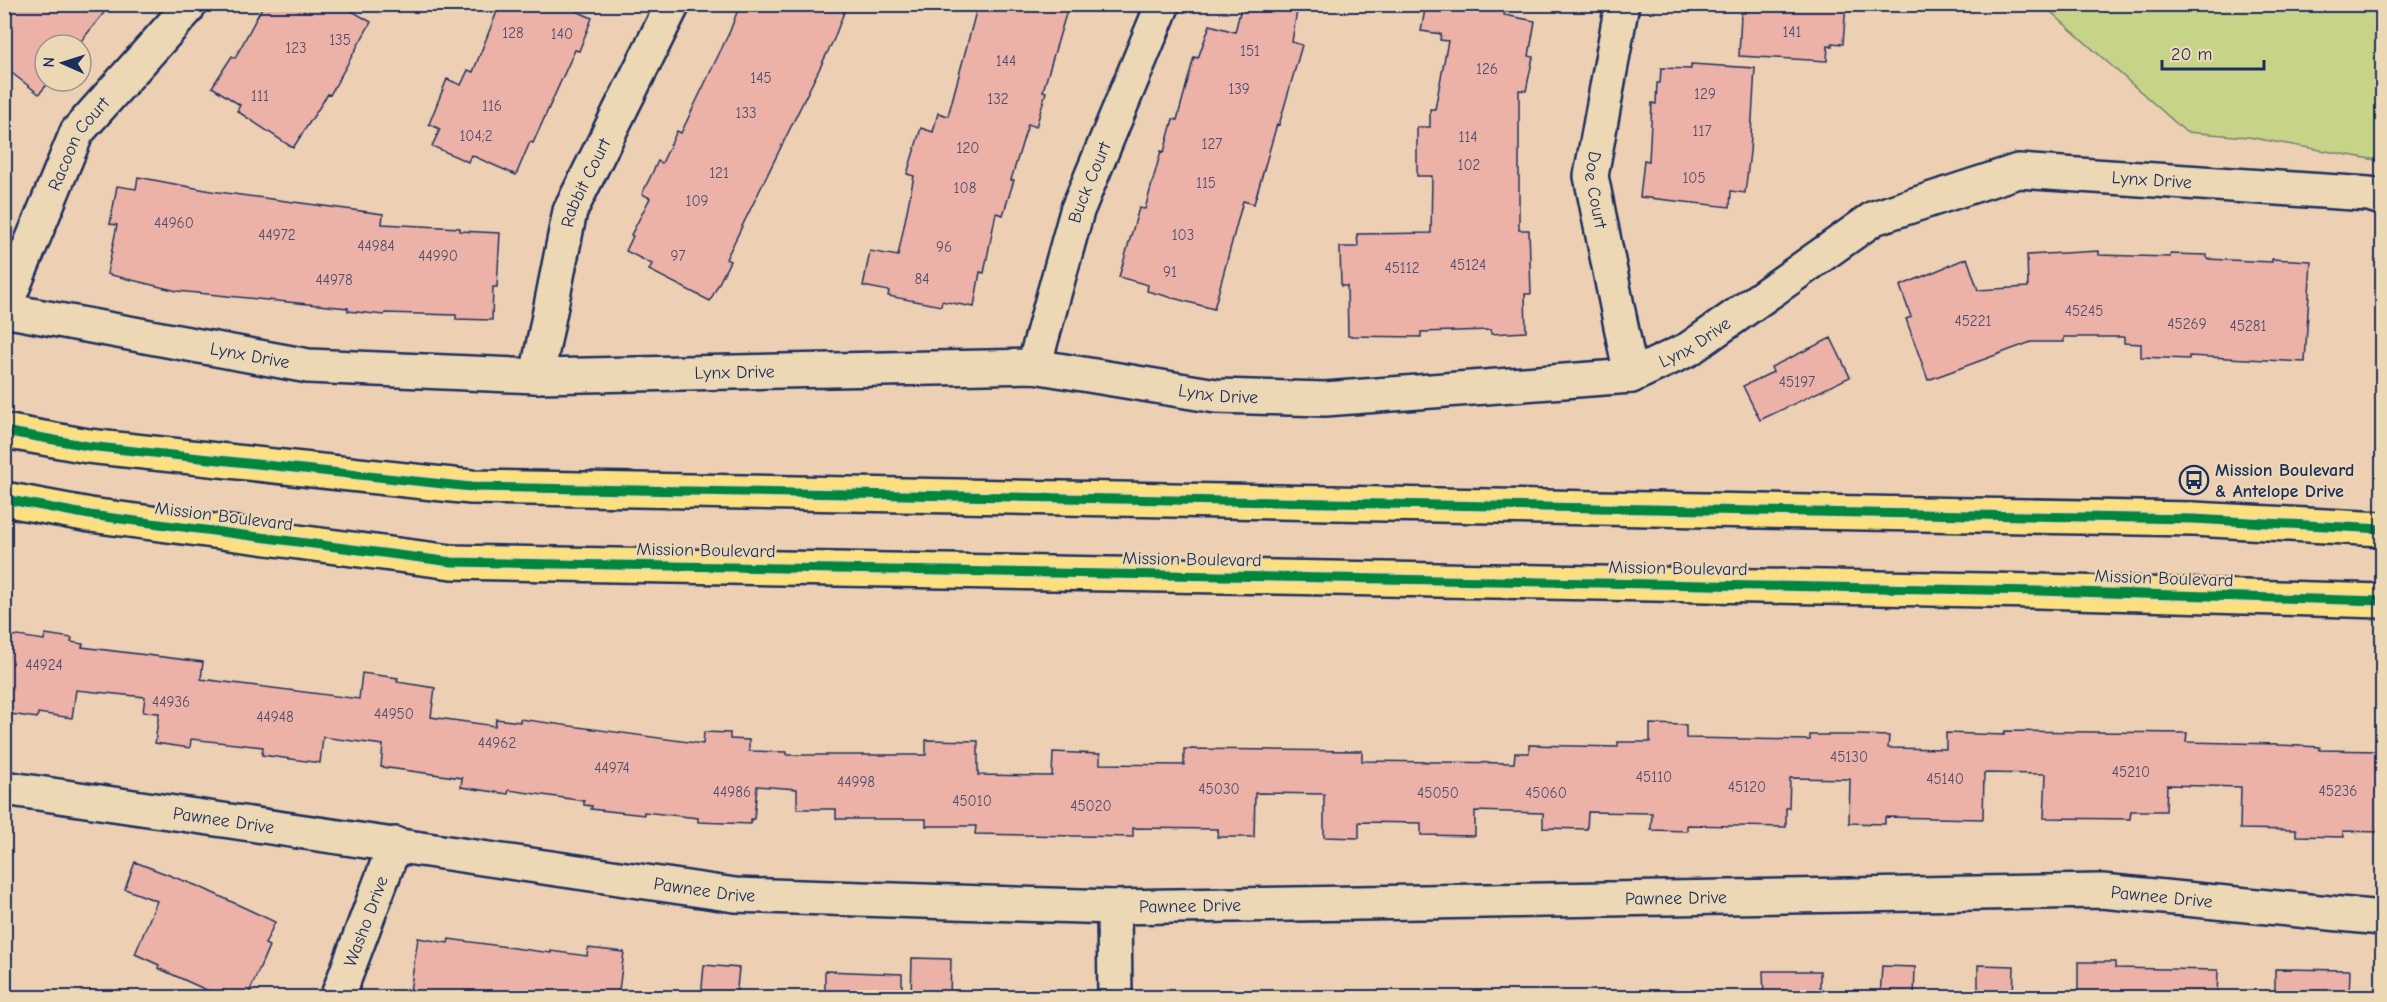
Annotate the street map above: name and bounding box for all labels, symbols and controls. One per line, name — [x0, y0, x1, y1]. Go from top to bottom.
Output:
house number: 141 — [1782, 23, 1802, 41]
house number: 128 — [502, 24, 524, 42]
house number: 140 — [551, 25, 573, 43]
house number: 135 — [329, 31, 351, 49]
north arrow — [33, 33, 93, 93]
scale bar — [2162, 33, 2264, 71]
house number: 123 — [285, 39, 307, 57]
house number: 151 — [1240, 42, 1260, 60]
text: 20 m — [2171, 44, 2212, 65]
house number: 144 — [996, 52, 1016, 70]
text: N — [40, 57, 58, 68]
house number: 126 — [1476, 60, 1498, 78]
house number: 145 — [750, 69, 772, 87]
house number: 139 — [1228, 80, 1250, 98]
house number: 129 — [1694, 85, 1716, 103]
house number: 111 — [251, 87, 269, 105]
house number: 132 — [987, 90, 1009, 108]
street label: Racoon Court — [44, 92, 115, 194]
house number: 116 — [482, 97, 502, 115]
house number: 133 — [735, 104, 757, 122]
house number: 117 — [1693, 122, 1711, 140]
house number: 104;2 — [459, 127, 493, 145]
house number: 114 — [1458, 128, 1478, 146]
street label: Rabbit Court — [557, 134, 616, 229]
house number: 127 — [1202, 135, 1222, 153]
street label: Buck Court — [1064, 138, 1116, 225]
house number: 120 — [957, 139, 979, 157]
street label: Doe Court — [1579, 150, 1611, 231]
house number: 102 — [1458, 156, 1480, 174]
house number: 121 — [709, 164, 729, 182]
street label: Lynx Drive — [2111, 167, 2193, 193]
house number: 105 — [1682, 169, 1706, 187]
house number: 115 — [1196, 174, 1216, 192]
house number: 108 — [954, 179, 976, 197]
house number: 109 — [685, 192, 709, 210]
house number: 44960 — [154, 214, 194, 232]
house number: 44972 — [258, 226, 296, 244]
house number: 103 — [1172, 226, 1194, 244]
house number: 44984 — [357, 237, 395, 255]
house number: 96 — [936, 238, 952, 256]
house number: 44990 — [418, 247, 458, 265]
house number: 97 — [670, 247, 686, 265]
house number: 45124 — [1450, 256, 1486, 274]
house number: 45112 — [1384, 259, 1420, 277]
house number: 91 — [1163, 263, 1177, 281]
house number: 84 — [915, 270, 930, 288]
house number: 44978 — [315, 271, 353, 289]
house number: 45245 — [2065, 302, 2103, 320]
house number: 45221 — [1954, 312, 1992, 330]
street label: Lynx Drive — [1656, 313, 1735, 372]
house number: 45269 — [2167, 315, 2207, 333]
house number: 45281 — [2230, 317, 2267, 335]
street label: Lynx Drive — [208, 338, 291, 373]
street label: Lynx Drive — [694, 361, 775, 384]
house number: 45197 — [1779, 373, 1815, 391]
street label: Lynx Drive — [1177, 380, 1259, 408]
place label: Mission Boulevard & Antelope Drive — [2215, 460, 2354, 502]
bus stop icon: Mission Boulevard & Antelope Drive — [2178, 464, 2210, 496]
street label: Mission Boulevard — [154, 498, 294, 535]
street label: Mission Boulevard — [636, 539, 776, 562]
street label: Mission Boulevard — [1122, 548, 1262, 571]
street label: Mission Boulevard — [1608, 557, 1748, 580]
street label: Mission Boulevard — [2094, 566, 2234, 591]
house number: 44924 — [25, 656, 63, 674]
house number: 44936 — [152, 693, 190, 711]
house number: 44950 — [374, 705, 414, 723]
house number: 44948 — [256, 708, 294, 726]
house number: 44962 — [478, 734, 516, 752]
house number: 45130 — [1830, 748, 1868, 766]
house number: 44974 — [594, 759, 630, 777]
house number: 45210 — [2112, 763, 2150, 781]
house number: 45110 — [1636, 768, 1672, 786]
house number: 45140 — [1926, 770, 1964, 788]
house number: 44998 — [837, 773, 875, 791]
house number: 45120 — [1728, 778, 1766, 796]
house number: 45030 — [1198, 780, 1240, 798]
house number: 45236 — [2319, 782, 2357, 800]
house number: 44986 — [713, 783, 751, 801]
house number: 45050 — [1417, 784, 1459, 802]
house number: 45060 — [1525, 784, 1567, 802]
house number: 45010 — [952, 792, 992, 810]
house number: 45020 — [1070, 797, 1112, 815]
street label: Pawnee Drive — [171, 803, 276, 838]
street label: Washo Drive — [340, 873, 393, 970]
street label: Pawnee Drive — [652, 873, 756, 907]
street label: Pawnee Drive — [2110, 882, 2213, 913]
street label: Pawnee Drive — [1625, 887, 1727, 910]
street label: Pawnee Drive — [1139, 895, 1241, 918]

